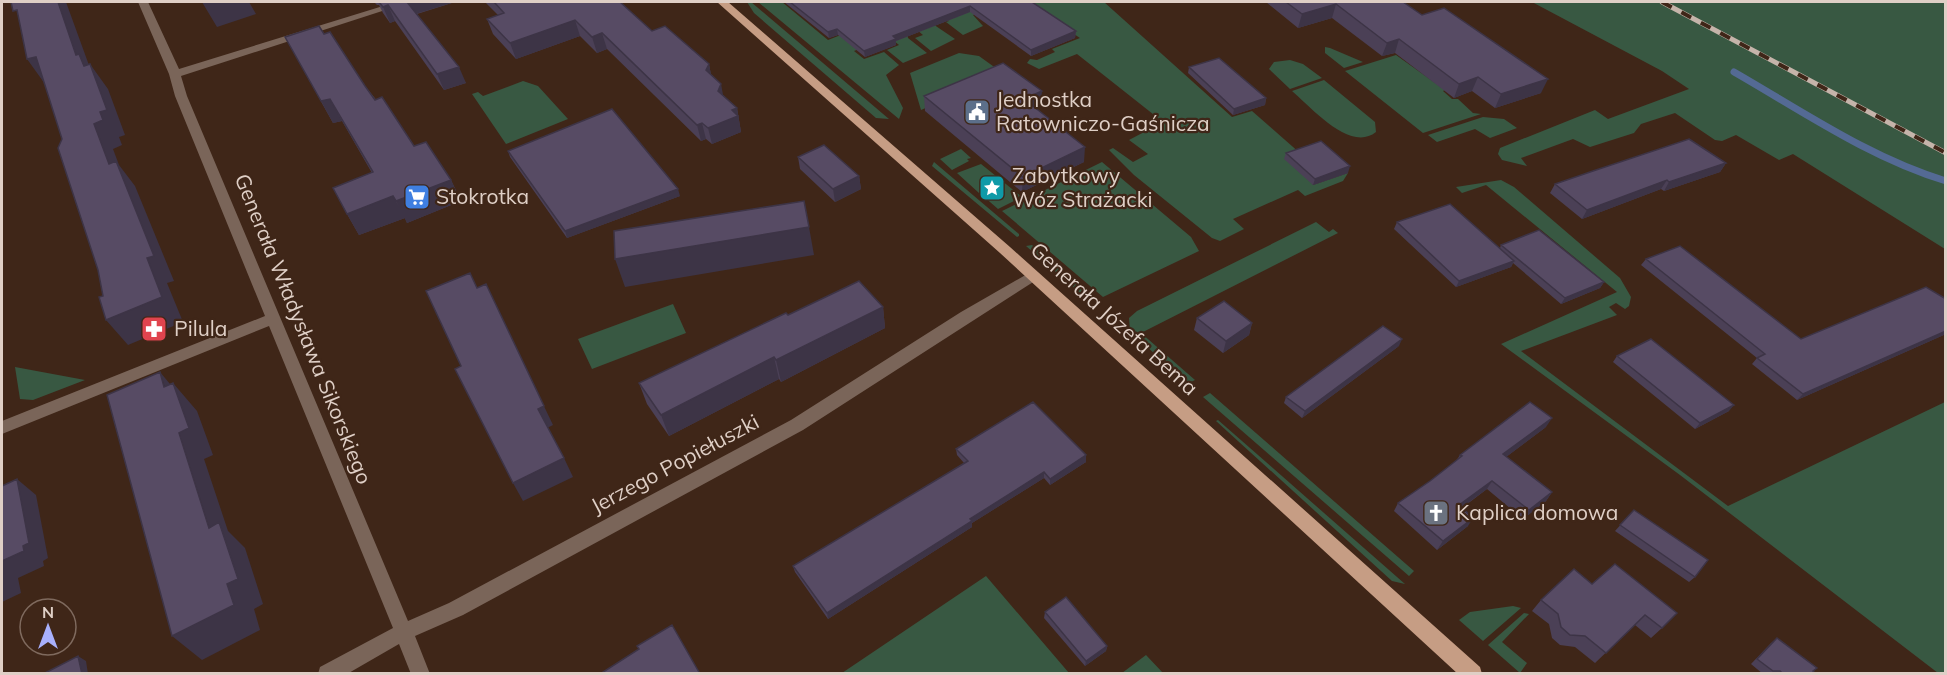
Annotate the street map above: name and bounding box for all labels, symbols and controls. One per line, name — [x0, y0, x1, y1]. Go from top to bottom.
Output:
place label: Jednostka Ratowniczo-Gaśnicza — [996, 86, 1210, 136]
public building icon: Jednostka Ratowniczo-Gaśnicza — [962, 97, 992, 127]
place label: Zabytkowy Wóz Strażacki — [1012, 162, 1152, 212]
street label: Generała Władysława Sikorskiego — [230, 170, 378, 488]
place icon: Zabytkowy Wóz Strażacki — [977, 173, 1007, 203]
supermarket icon: Stokrotka — [402, 182, 432, 212]
place label: Stokrotka — [436, 183, 529, 209]
street label: Generała Józefa Bema — [1026, 236, 1204, 400]
pharmacy icon: Pilula — [139, 314, 169, 344]
place label: Pilula — [174, 315, 227, 341]
street label: Jerzego Popiełuszki — [586, 408, 763, 518]
church icon: Kaplica domowa — [1421, 498, 1451, 528]
place label: Kaplica domowa — [1456, 499, 1618, 525]
north arrow — [18, 597, 78, 657]
text: N — [42, 602, 54, 622]

